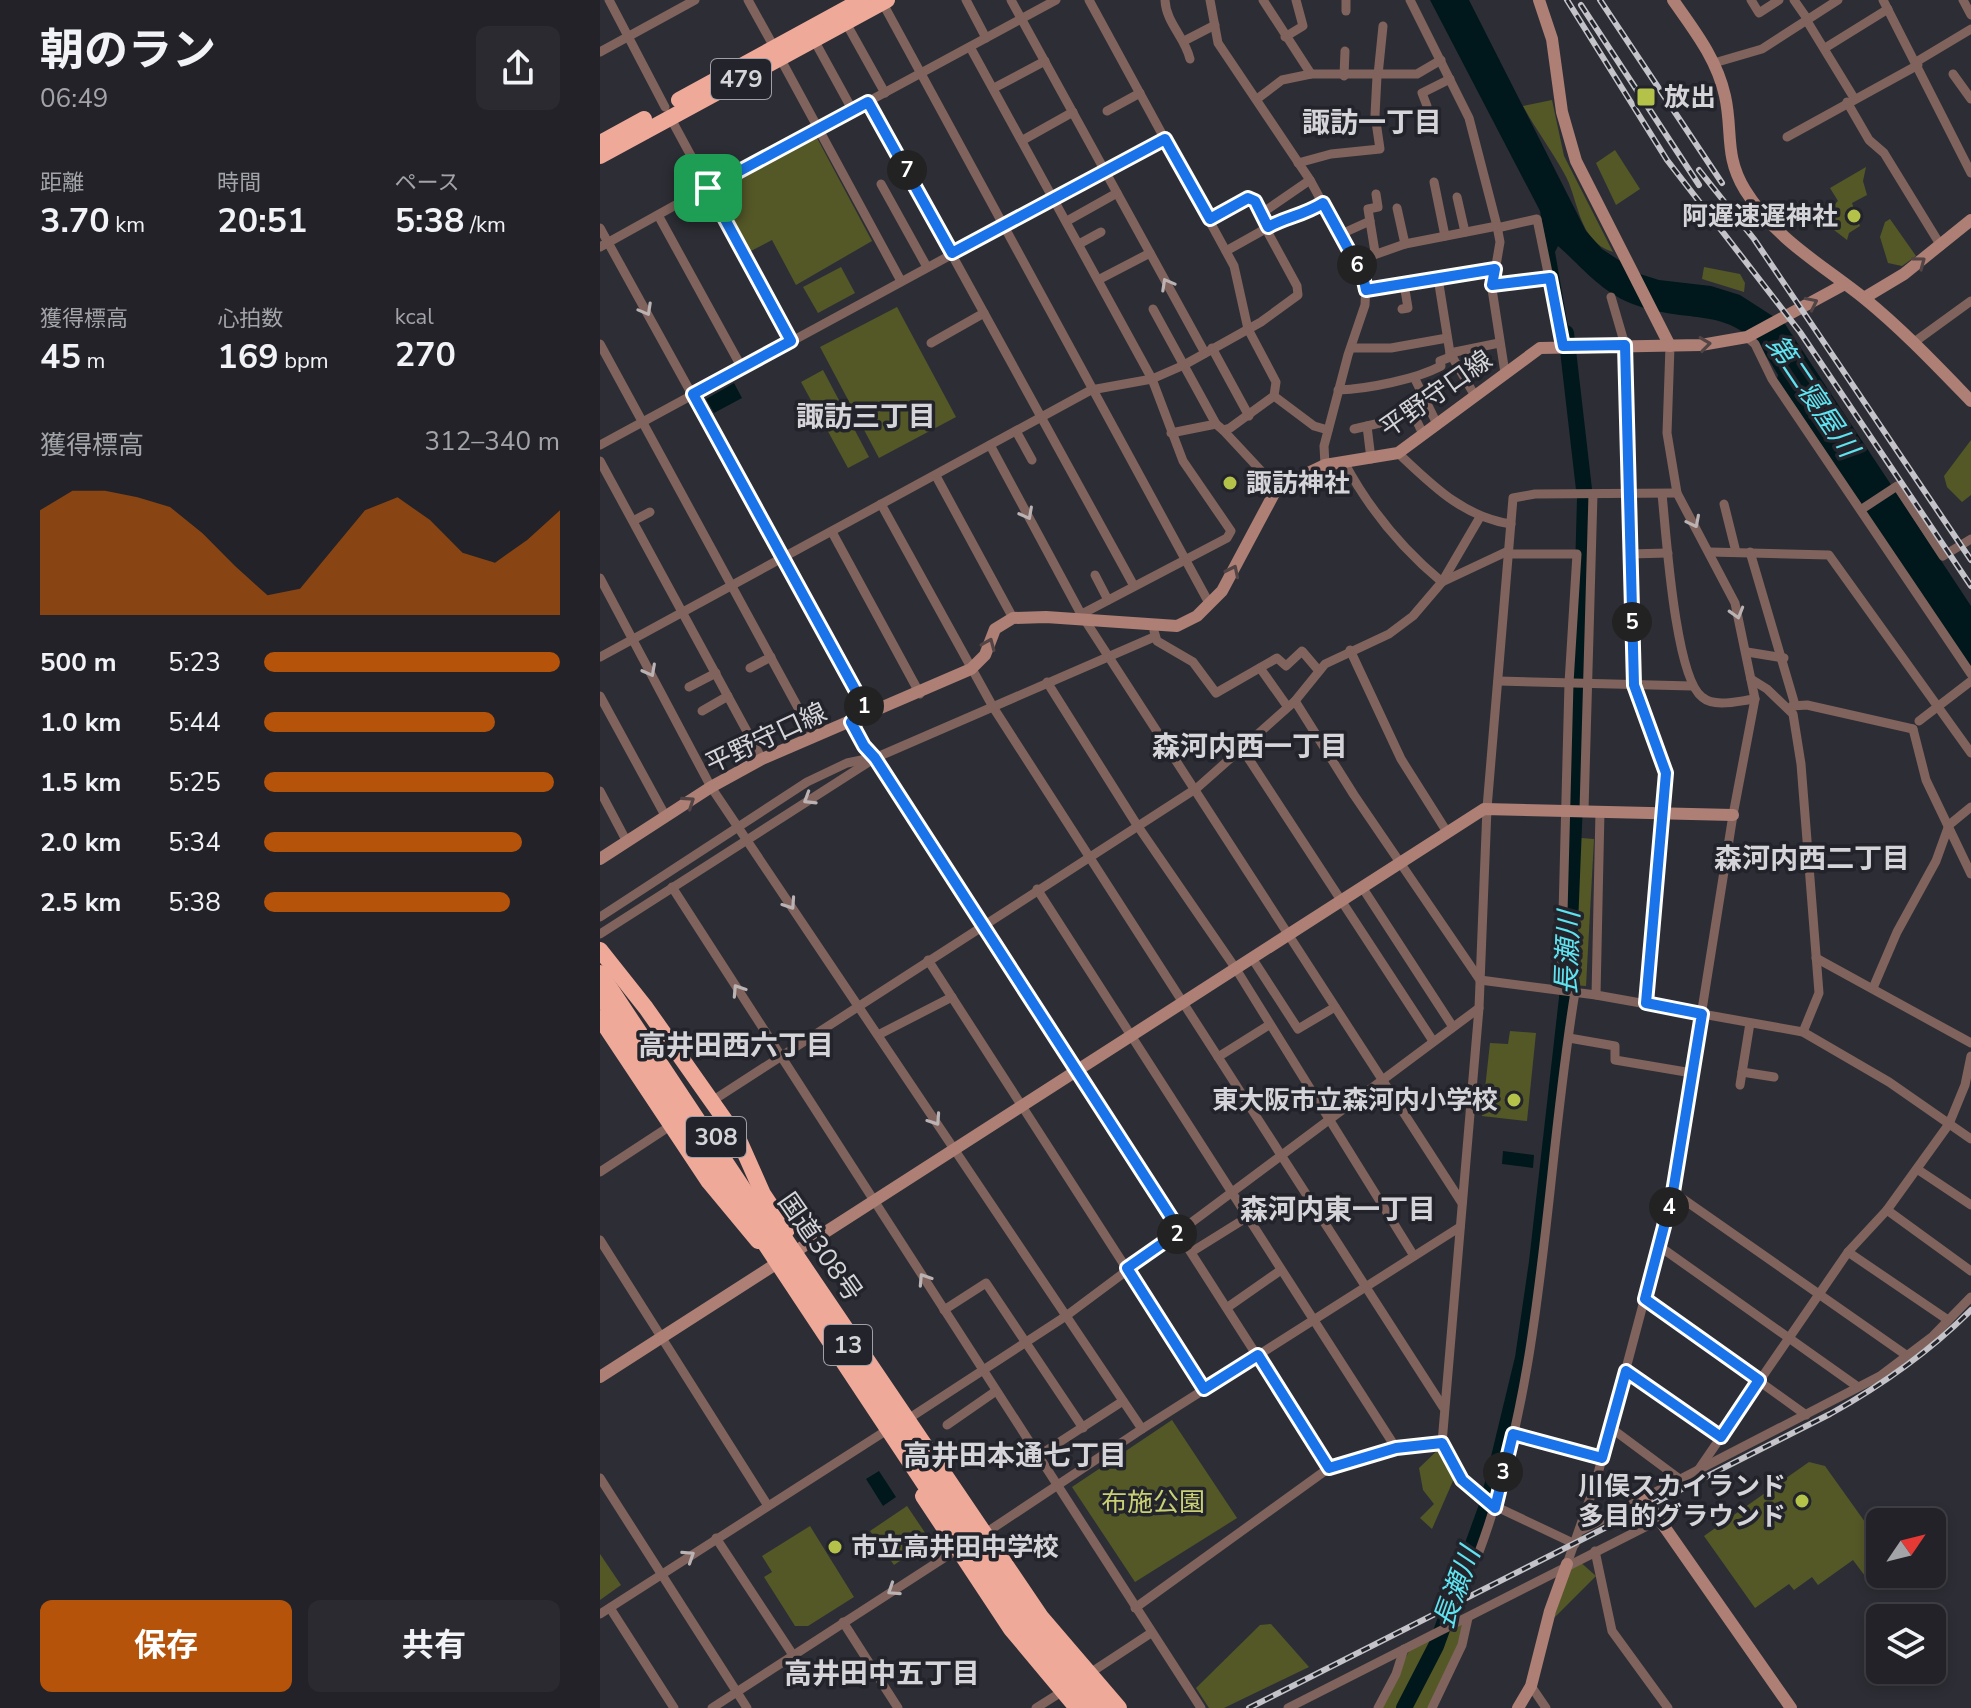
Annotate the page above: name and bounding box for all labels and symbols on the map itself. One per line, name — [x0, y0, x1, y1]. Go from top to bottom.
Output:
road number: 479 — [711, 59, 771, 99]
place label: 放出 — [1664, 80, 1716, 115]
marker: 放出 — [1635, 86, 1657, 108]
district label: 諏訪一丁目 — [1302, 104, 1442, 142]
pin: 7 — [887, 150, 927, 190]
pin — [674, 154, 742, 222]
place label: 阿遅速遅神社 — [1682, 199, 1838, 234]
marker: 阿遅速遅神社 — [1845, 207, 1863, 225]
pin: 6 — [1337, 245, 1377, 285]
one-way arrow — [1911, 257, 1925, 272]
one-way arrow — [1161, 279, 1177, 293]
one-way arrow — [1804, 297, 1818, 313]
one-way arrow — [636, 302, 652, 316]
water label: 第二寝屋川 — [1757, 327, 1869, 467]
one-way arrow — [1699, 335, 1712, 352]
street label: 平野守口線 — [1373, 342, 1499, 446]
district label: 諏訪三丁目 — [796, 398, 936, 436]
place label: 諏訪神社 — [1246, 466, 1350, 501]
marker: 諏訪神社 — [1221, 474, 1239, 492]
one-way arrow — [1017, 505, 1032, 520]
one-way arrow — [1684, 514, 1700, 528]
one-way arrow — [1223, 564, 1239, 579]
pin: 5 — [1612, 602, 1652, 642]
one-way arrow — [1728, 606, 1745, 620]
one-way arrow — [980, 637, 996, 652]
one-way arrow — [641, 663, 656, 678]
pin: 1 — [844, 686, 884, 726]
street label: 平野守口線 — [700, 695, 832, 781]
district label: 森河内西一丁目 — [1152, 728, 1348, 766]
one-way arrow — [803, 789, 817, 804]
one-way arrow — [681, 796, 695, 811]
district label: 森河内西二丁目 — [1714, 840, 1910, 878]
one-way arrow — [780, 896, 795, 910]
water label: 長瀬川 — [1548, 907, 1589, 996]
one-way arrow — [733, 984, 748, 999]
district label: 高井田西六丁目 — [638, 1027, 834, 1065]
place label: 東大阪市立森河内小学校 — [1212, 1083, 1498, 1118]
marker: 東大阪市立森河内小学校 — [1505, 1091, 1523, 1109]
one-way arrow — [925, 1112, 940, 1126]
road number: 308 — [686, 1117, 746, 1157]
street label: 国道308号 — [770, 1186, 870, 1308]
pin: 4 — [1649, 1187, 1689, 1227]
district label: 森河内東一丁目 — [1240, 1191, 1436, 1229]
pin: 2 — [1157, 1214, 1197, 1254]
one-way arrow — [919, 1274, 934, 1288]
road number: 13 — [824, 1325, 872, 1365]
district label: 高井田本通七丁目 — [903, 1437, 1127, 1475]
pin: 3 — [1483, 1452, 1523, 1492]
place label: 川俣スカイランド 多目的グラウンド — [1578, 1469, 1786, 1534]
park label: 布施公園 — [1101, 1485, 1205, 1520]
marker: 川俣スカイランド 多目的グラウンド — [1793, 1492, 1811, 1510]
north arrow — [1866, 1508, 1946, 1588]
place label: 市立高井田中学校 — [851, 1530, 1059, 1565]
marker: 市立高井田中学校 — [826, 1538, 844, 1556]
water label: 長瀬川 — [1425, 1539, 1490, 1634]
one-way arrow — [680, 1551, 694, 1566]
one-way arrow — [888, 1580, 902, 1595]
district label: 高井田中五丁目 — [784, 1655, 980, 1693]

